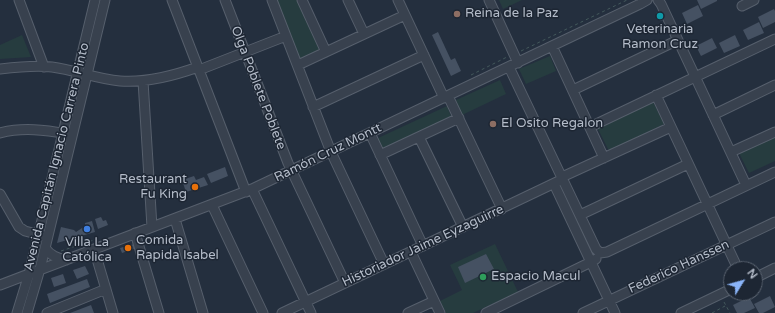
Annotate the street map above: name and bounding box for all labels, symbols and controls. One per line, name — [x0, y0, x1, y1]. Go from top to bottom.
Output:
place label: Reina de la Paz — [465, 6, 558, 22]
marker: Reina de la Paz — [452, 9, 462, 19]
marker: Veterinaria Ramon Cruz — [655, 11, 665, 21]
place label: Veterinaria Ramon Cruz — [622, 22, 698, 53]
street label: Olga Poblete Poblete — [227, 24, 289, 152]
street label: Avenida Capitán Ignacio Carrera Pinto — [21, 41, 93, 273]
place label: El Osito Regalon — [501, 116, 603, 132]
marker: El Osito Regalon — [488, 119, 498, 129]
street label: Ramón Cruz Montt — [272, 120, 384, 186]
place label: Restaurant Fu King — [119, 172, 187, 203]
marker: Restaurant Fu King — [190, 182, 200, 192]
street label: Historiador Jaime Eyzaguirre — [340, 202, 506, 290]
marker: Villa La Católica — [82, 224, 92, 234]
place label: Comida Rapida Isabel — [136, 233, 219, 264]
place label: Villa La Católica — [62, 235, 112, 266]
street label: Federico Hanssen — [626, 237, 732, 297]
marker: Comida Rapida Isabel — [123, 243, 133, 253]
north arrow — [723, 261, 763, 301]
text: N — [744, 267, 760, 282]
place label: Espacio Macul — [491, 269, 580, 285]
marker: Espacio Macul — [478, 272, 488, 282]

